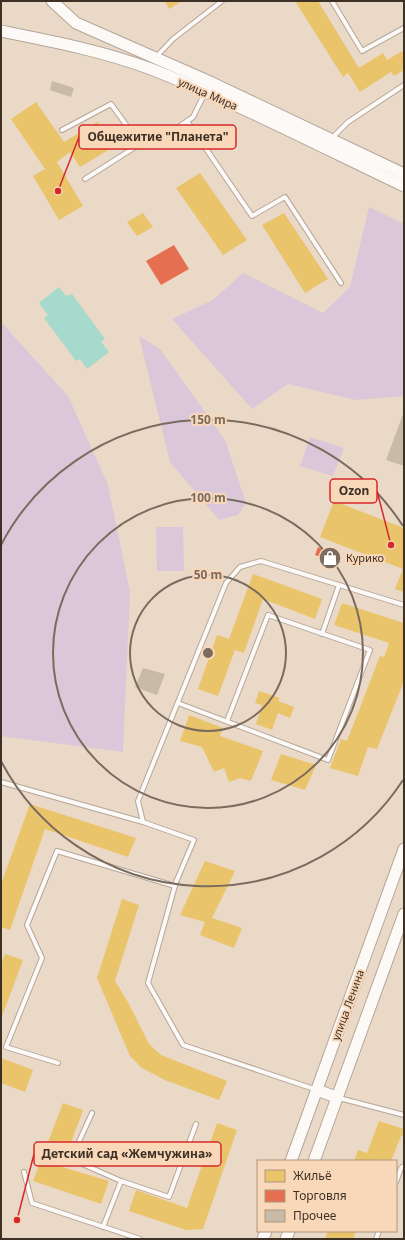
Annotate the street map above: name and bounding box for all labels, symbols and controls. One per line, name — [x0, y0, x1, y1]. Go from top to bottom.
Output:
street label: улица Мира — [176, 74, 240, 113]
callout: Общежитие "Планета" — [79, 125, 236, 149]
text: Общежитие "Планета" — [88, 128, 228, 145]
text: 150 m — [190, 411, 226, 428]
callout: Ozon — [330, 479, 377, 503]
text: Ozon — [339, 482, 369, 499]
text: 100 m — [190, 489, 226, 506]
shop icon: Курико — [317, 545, 343, 571]
place label: Курико — [346, 550, 384, 565]
text: 50 m — [194, 566, 222, 583]
centre of rings — [201, 646, 215, 660]
street label: улица Ленина — [328, 967, 367, 1042]
callout: Детский сад «Жемчужина» — [34, 1142, 221, 1166]
text: Детский сад «Жемчужина» — [42, 1145, 212, 1162]
legend — [257, 1160, 397, 1232]
text: Жильё — [293, 1167, 332, 1184]
text: Торговля — [293, 1187, 347, 1204]
text: Прочее — [293, 1207, 337, 1224]

